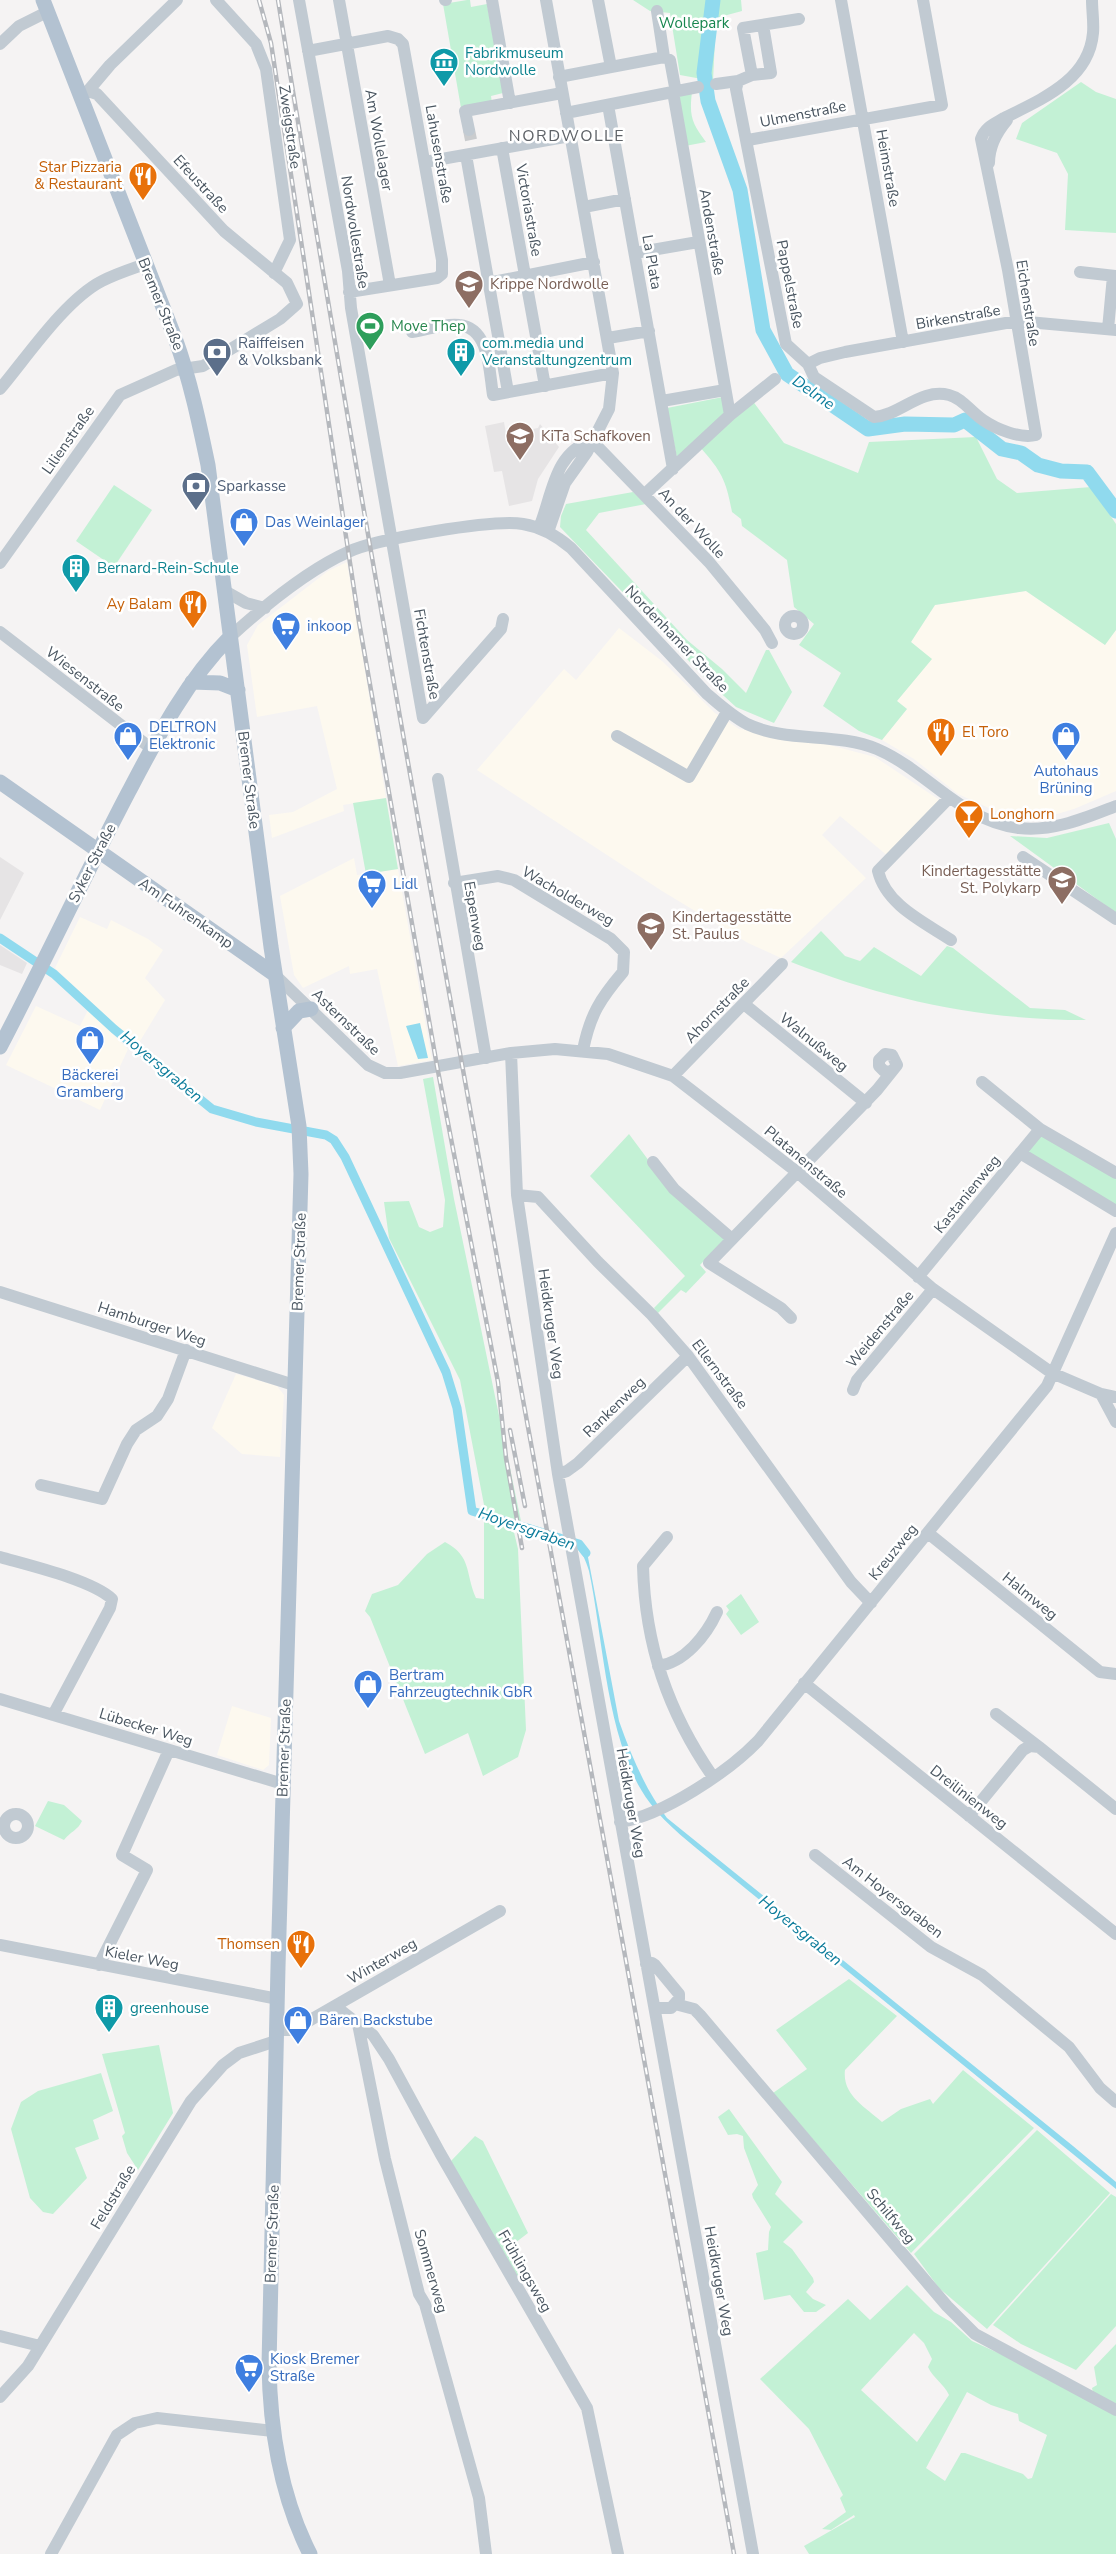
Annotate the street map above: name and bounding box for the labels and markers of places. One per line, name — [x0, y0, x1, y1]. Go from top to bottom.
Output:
place label: Fabrikmuseum Nordwolle — [465, 43, 564, 80]
museum icon: Fabrikmuseum Nordwolle — [428, 46, 460, 88]
place label: Star Pizzaria & Restaurant — [34, 157, 123, 194]
restaurant icon: Star Pizzaria & Restaurant — [127, 160, 159, 202]
school or university icon: Krippe Nordwolle — [453, 268, 485, 310]
place label: Krippe Nordwolle — [490, 274, 609, 294]
sports icon: Move Thep — [354, 310, 386, 352]
place label: Move Thep — [391, 316, 466, 336]
place label: Raiffeisen & Volksbank — [238, 333, 322, 370]
place label: com.media und Veranstaltungzentrum — [481, 333, 632, 370]
bank icon: Raiffeisen & Volksbank — [201, 336, 233, 378]
building icon: com.media und Veranstaltungzentrum — [445, 336, 477, 378]
school or university icon: KiTa Schafkoven — [504, 420, 536, 462]
place label: KiTa Schafkoven — [541, 426, 651, 446]
bank icon: Sparkasse — [180, 470, 212, 512]
place label: Sparkasse — [217, 476, 286, 496]
shop icon: Das Weinlager — [228, 506, 260, 548]
place label: Das Weinlager — [265, 512, 366, 532]
building icon: Bernard-Rein-Schule — [60, 552, 92, 594]
place label: Bernard-Rein-Schule — [97, 558, 239, 578]
restaurant icon: Ay Balam — [177, 588, 209, 630]
place label: Ay Balam — [107, 594, 172, 614]
supermarket icon: inkoop — [270, 610, 302, 652]
place label: inkoop — [307, 616, 352, 636]
restaurant icon: El Toro — [925, 716, 957, 758]
place label: DELTRON Elektronic — [149, 717, 217, 754]
shop icon: DELTRON Elektronic — [112, 720, 144, 762]
shop icon: Autohaus Brüning — [1050, 720, 1082, 762]
place label: El Toro — [962, 722, 1009, 742]
place label: Autohaus Brüning — [1034, 761, 1098, 798]
bar icon: Longhorn — [953, 798, 985, 840]
place label: Longhorn — [990, 804, 1054, 824]
place label: Kindertagesstätte St. Polykarp — [921, 861, 1041, 898]
school or university icon: Kindertagesstätte St. Polykarp — [1046, 864, 1078, 906]
supermarket icon: Lidl — [356, 868, 388, 910]
place label: Lidl — [393, 874, 418, 894]
place label: Kindertagesstätte St. Paulus — [672, 907, 792, 944]
school or university icon: Kindertagesstätte St. Paulus — [635, 910, 667, 952]
shop icon: Bäckerei Gramberg — [74, 1024, 106, 1066]
place label: Bäckerei Gramberg — [56, 1065, 124, 1102]
place label: Bertram Fahrzeugtechnik GbR — [389, 1665, 532, 1702]
shop icon: Bertram Fahrzeugtechnik GbR — [352, 1668, 384, 1710]
restaurant icon: Thomsen — [285, 1928, 317, 1970]
place label: Thomsen — [218, 1934, 280, 1954]
building icon: greenhouse — [93, 1992, 125, 2034]
place label: greenhouse — [130, 1998, 209, 2018]
shop icon: Bären Backstube — [282, 2004, 314, 2046]
place label: Bären Backstube — [319, 2010, 433, 2030]
place label: Kiosk Bremer Straße — [270, 2349, 360, 2386]
supermarket icon: Kiosk Bremer Straße — [233, 2352, 265, 2394]

